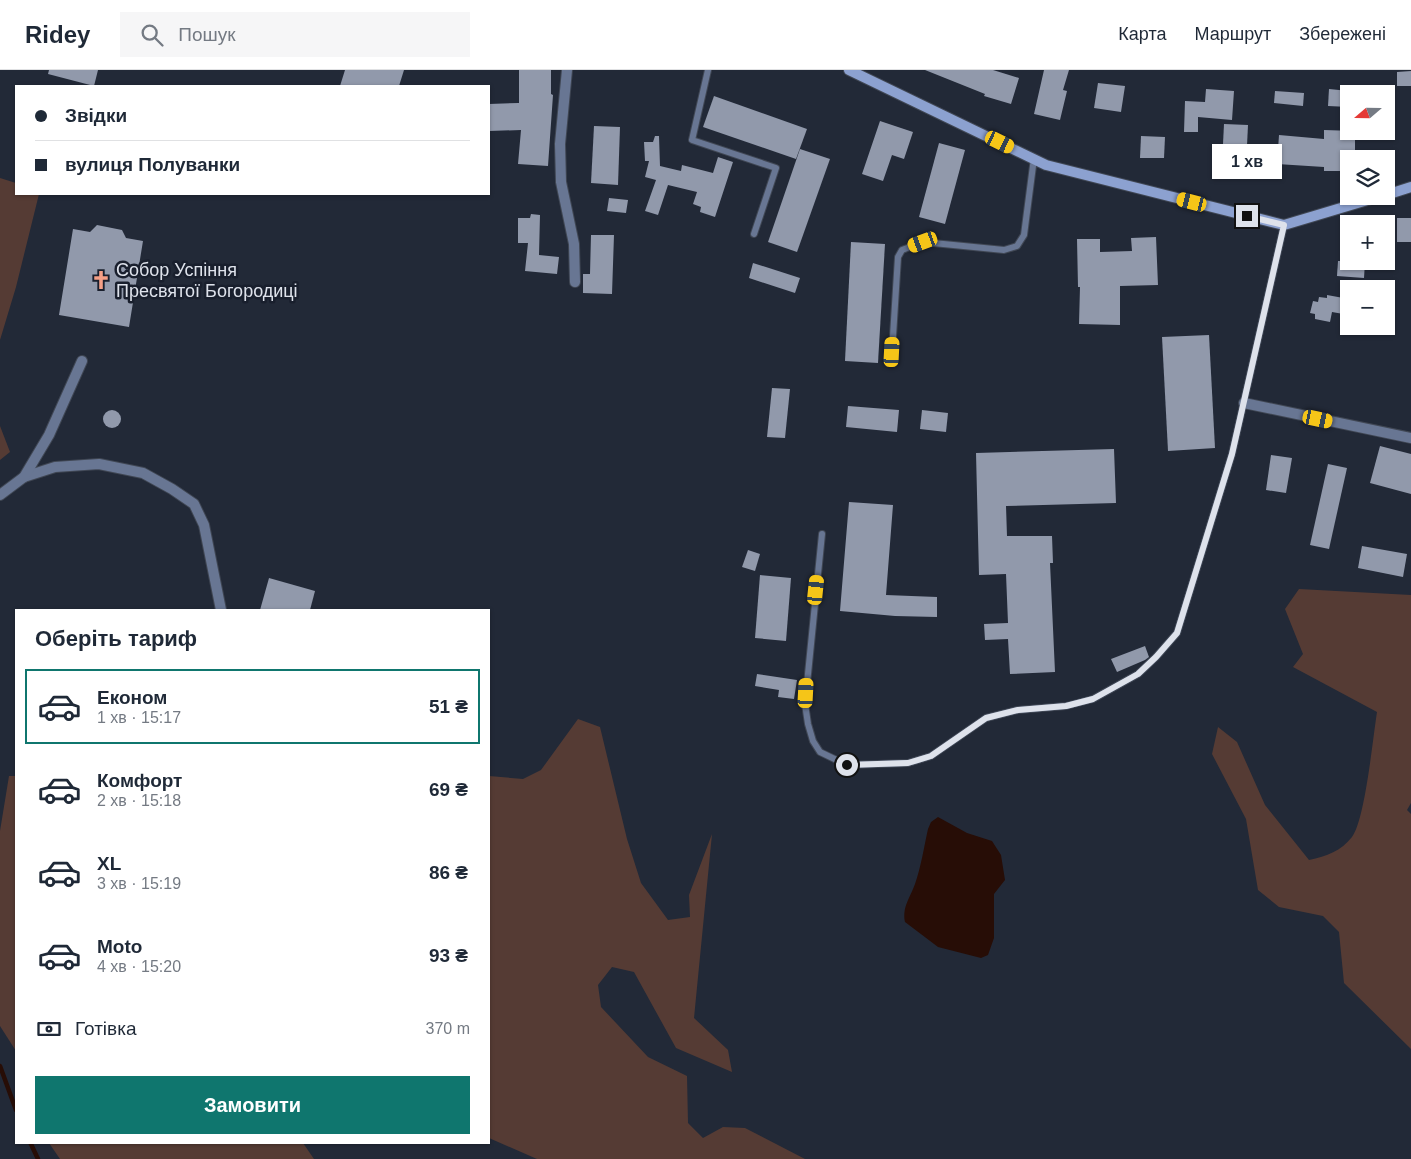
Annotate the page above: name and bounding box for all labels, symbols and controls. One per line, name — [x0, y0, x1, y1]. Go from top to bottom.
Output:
search box — [120, 12, 470, 57]
text: Ridey — [25, 21, 90, 48]
icon: search — [138, 21, 166, 49]
text: Пошук — [178, 24, 236, 45]
text: Карта — [1118, 24, 1166, 44]
text: Маршрут — [1194, 24, 1271, 44]
text: Збережені — [1299, 24, 1386, 44]
north arrow — [1340, 85, 1395, 140]
map controls — [1340, 85, 1395, 335]
text: Звідки — [65, 105, 127, 126]
car — [983, 129, 1016, 155]
callout: 1 хв — [1212, 144, 1282, 178]
button: layers — [1340, 150, 1395, 205]
text: 1 хв — [1231, 153, 1263, 170]
text: вулиця Полуванки — [65, 154, 240, 175]
car — [1175, 191, 1208, 213]
route end — [1236, 205, 1258, 227]
button: + — [1340, 215, 1395, 270]
car — [906, 230, 939, 254]
place label: Собор Успіння Пресвятої Богородиці — [116, 260, 298, 301]
church icon: Собор Успіння Пресвятої Богородиці — [90, 269, 112, 291]
button: − — [1340, 280, 1395, 335]
car — [883, 337, 900, 367]
car — [1301, 409, 1334, 429]
car — [806, 574, 825, 606]
text: Оберіть тариф — [35, 626, 197, 651]
car — [797, 678, 814, 708]
icon: car — [37, 684, 82, 729]
text: Економ — [97, 687, 167, 708]
text: 51 ₴ — [429, 696, 468, 717]
text: 1 хв · 15:17 — [97, 709, 181, 726]
route start — [836, 754, 858, 776]
icon: car — [37, 767, 82, 812]
text: Комфорт — [97, 770, 182, 791]
text: 69 ₴ — [429, 779, 468, 800]
text: 2 хв · 15:18 — [97, 792, 181, 809]
icon: car — [37, 850, 82, 895]
text: XL — [97, 853, 121, 874]
text: 86 ₴ — [429, 862, 468, 883]
text: 3 хв · 15:19 — [97, 875, 181, 892]
icon: car — [37, 933, 82, 978]
text: Moto — [97, 936, 142, 957]
text: 93 ₴ — [429, 945, 468, 966]
text: 4 хв · 15:20 — [97, 958, 181, 975]
icon: cash — [35, 1015, 63, 1043]
text: Готівка — [75, 1018, 136, 1039]
text: 370 m — [426, 1020, 470, 1037]
button: Замовити — [35, 1076, 470, 1134]

